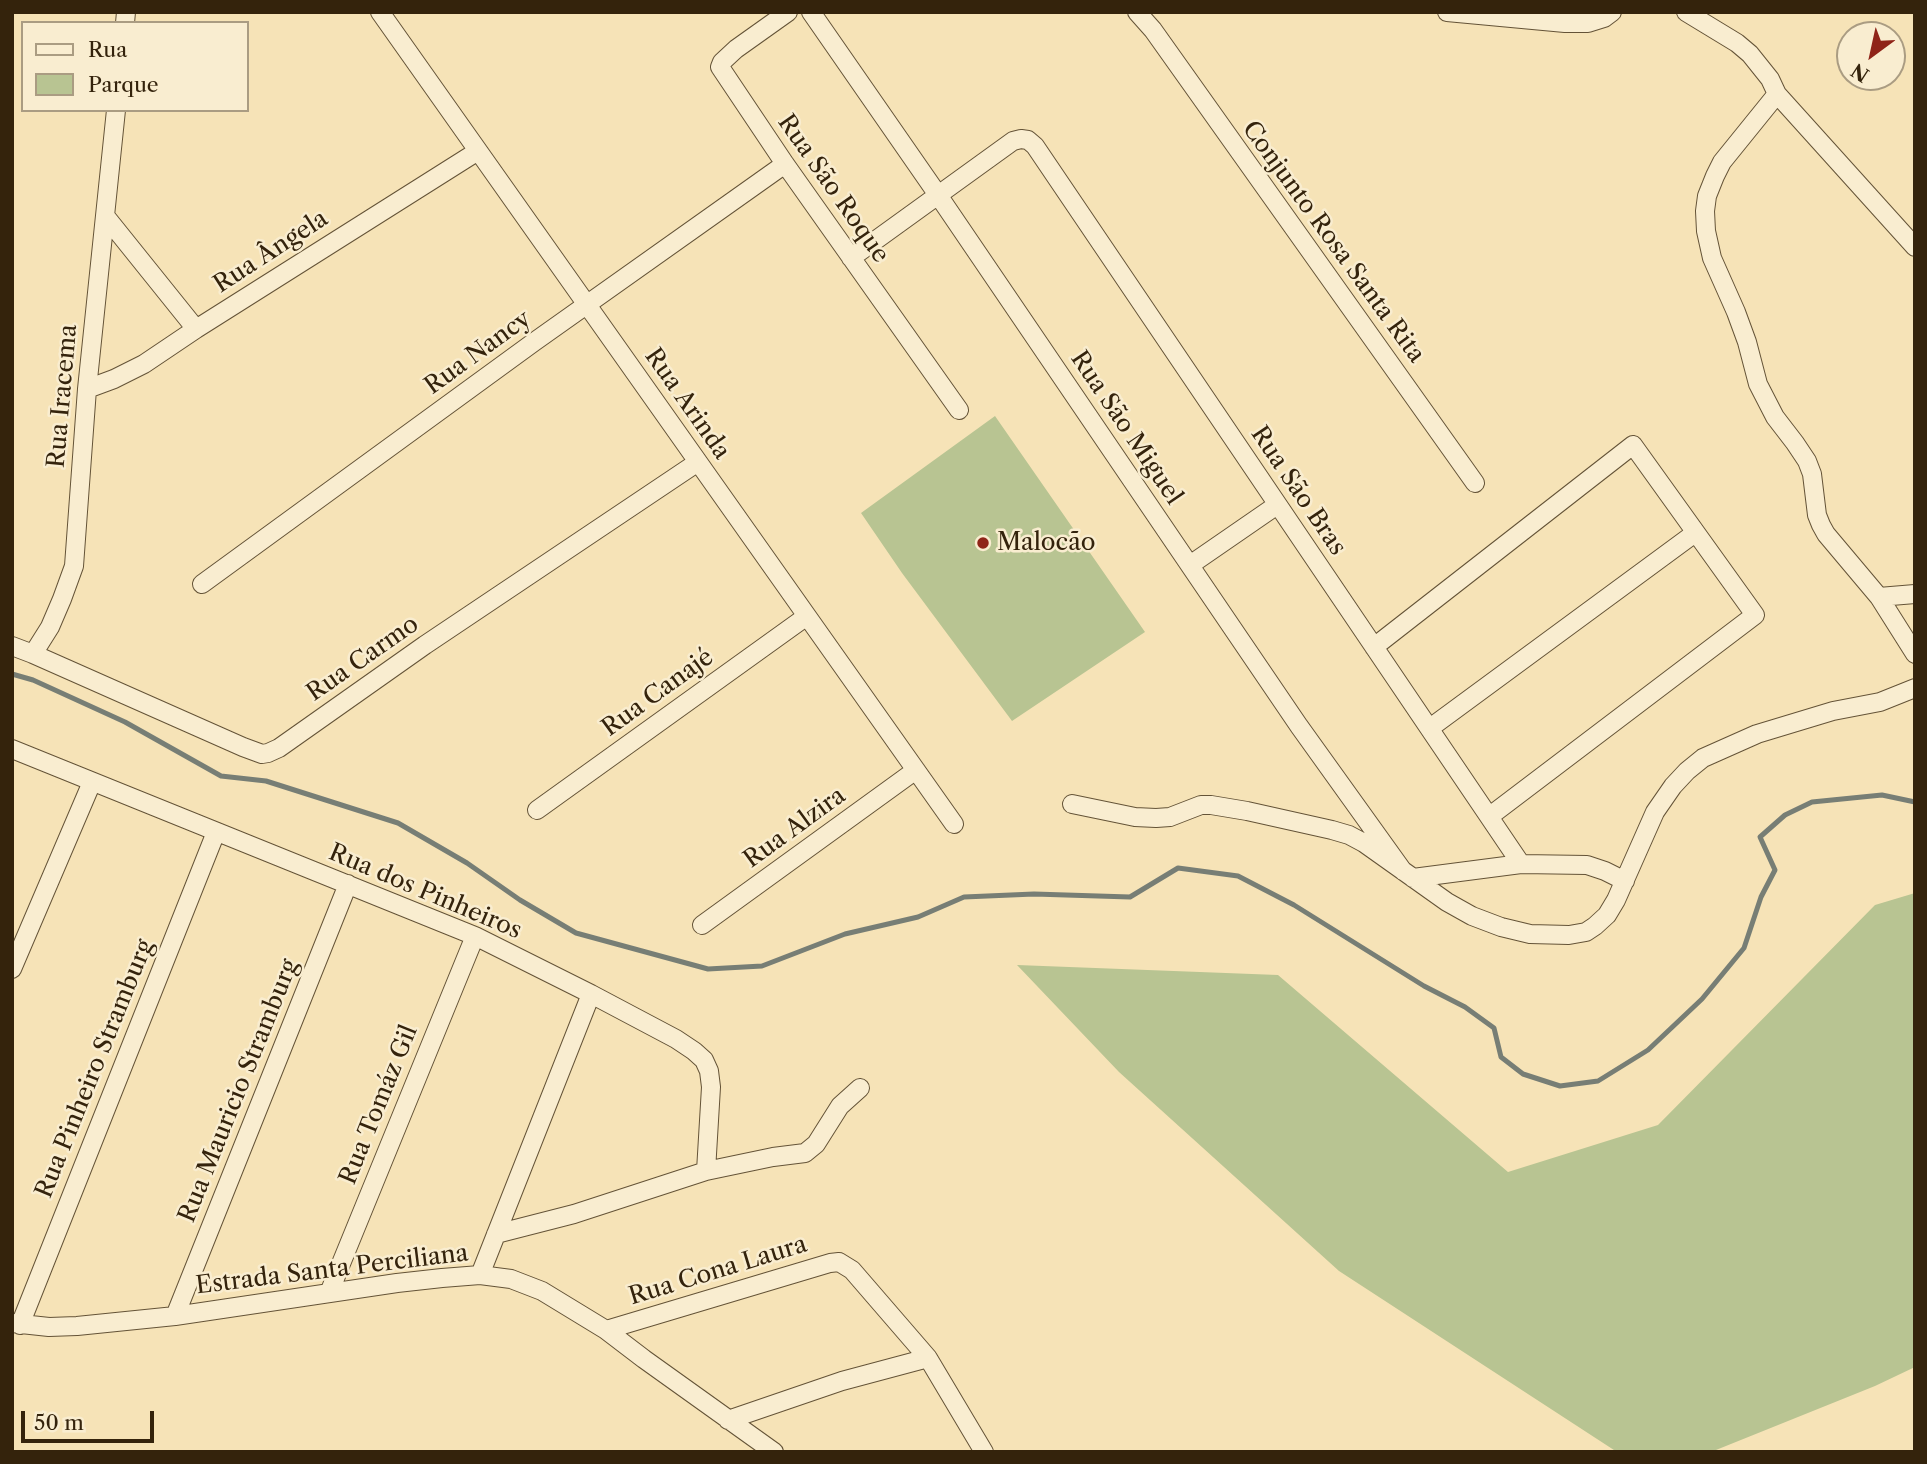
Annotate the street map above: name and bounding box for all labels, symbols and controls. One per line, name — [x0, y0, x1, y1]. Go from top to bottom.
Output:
legend — [21, 21, 248, 112]
north arrow — [1836, 21, 1906, 91]
text: Rua — [88, 37, 127, 62]
text: N — [1847, 58, 1874, 87]
text: Parque — [88, 72, 159, 97]
street label: Rua São Roque — [771, 109, 895, 269]
street label: Conjunto Rosa Santa Rita — [1236, 116, 1430, 368]
street label: Rua Ângela — [209, 205, 333, 299]
street label: Rua Nancy — [419, 305, 537, 401]
street label: Rua Iracema — [42, 323, 84, 469]
street label: Rua Arinda — [638, 343, 736, 465]
street label: Rua São Miguel — [1064, 346, 1188, 510]
street label: Rua São Bras — [1244, 421, 1352, 561]
place label: Malocão — [997, 529, 1096, 557]
marker: Malocão — [975, 535, 991, 551]
street label: Rua Carmo — [302, 610, 424, 708]
street label: Rua Canajé — [597, 643, 719, 743]
street label: Rua Alzira — [739, 781, 851, 875]
street label: Rua dos Pinheiros — [324, 838, 526, 946]
street label: Rua Pinheiro Stramburg — [30, 936, 160, 1202]
street label: Rua Mauricio Stramburg — [173, 955, 305, 1227]
street label: Rua Tomáz Gil — [334, 1021, 424, 1189]
street label: Rua Cona Laura — [626, 1230, 810, 1312]
street label: Estrada Santa Perciliana — [194, 1239, 470, 1301]
scale bar — [24, 1398, 158, 1442]
text: 50 m — [34, 1410, 84, 1435]

